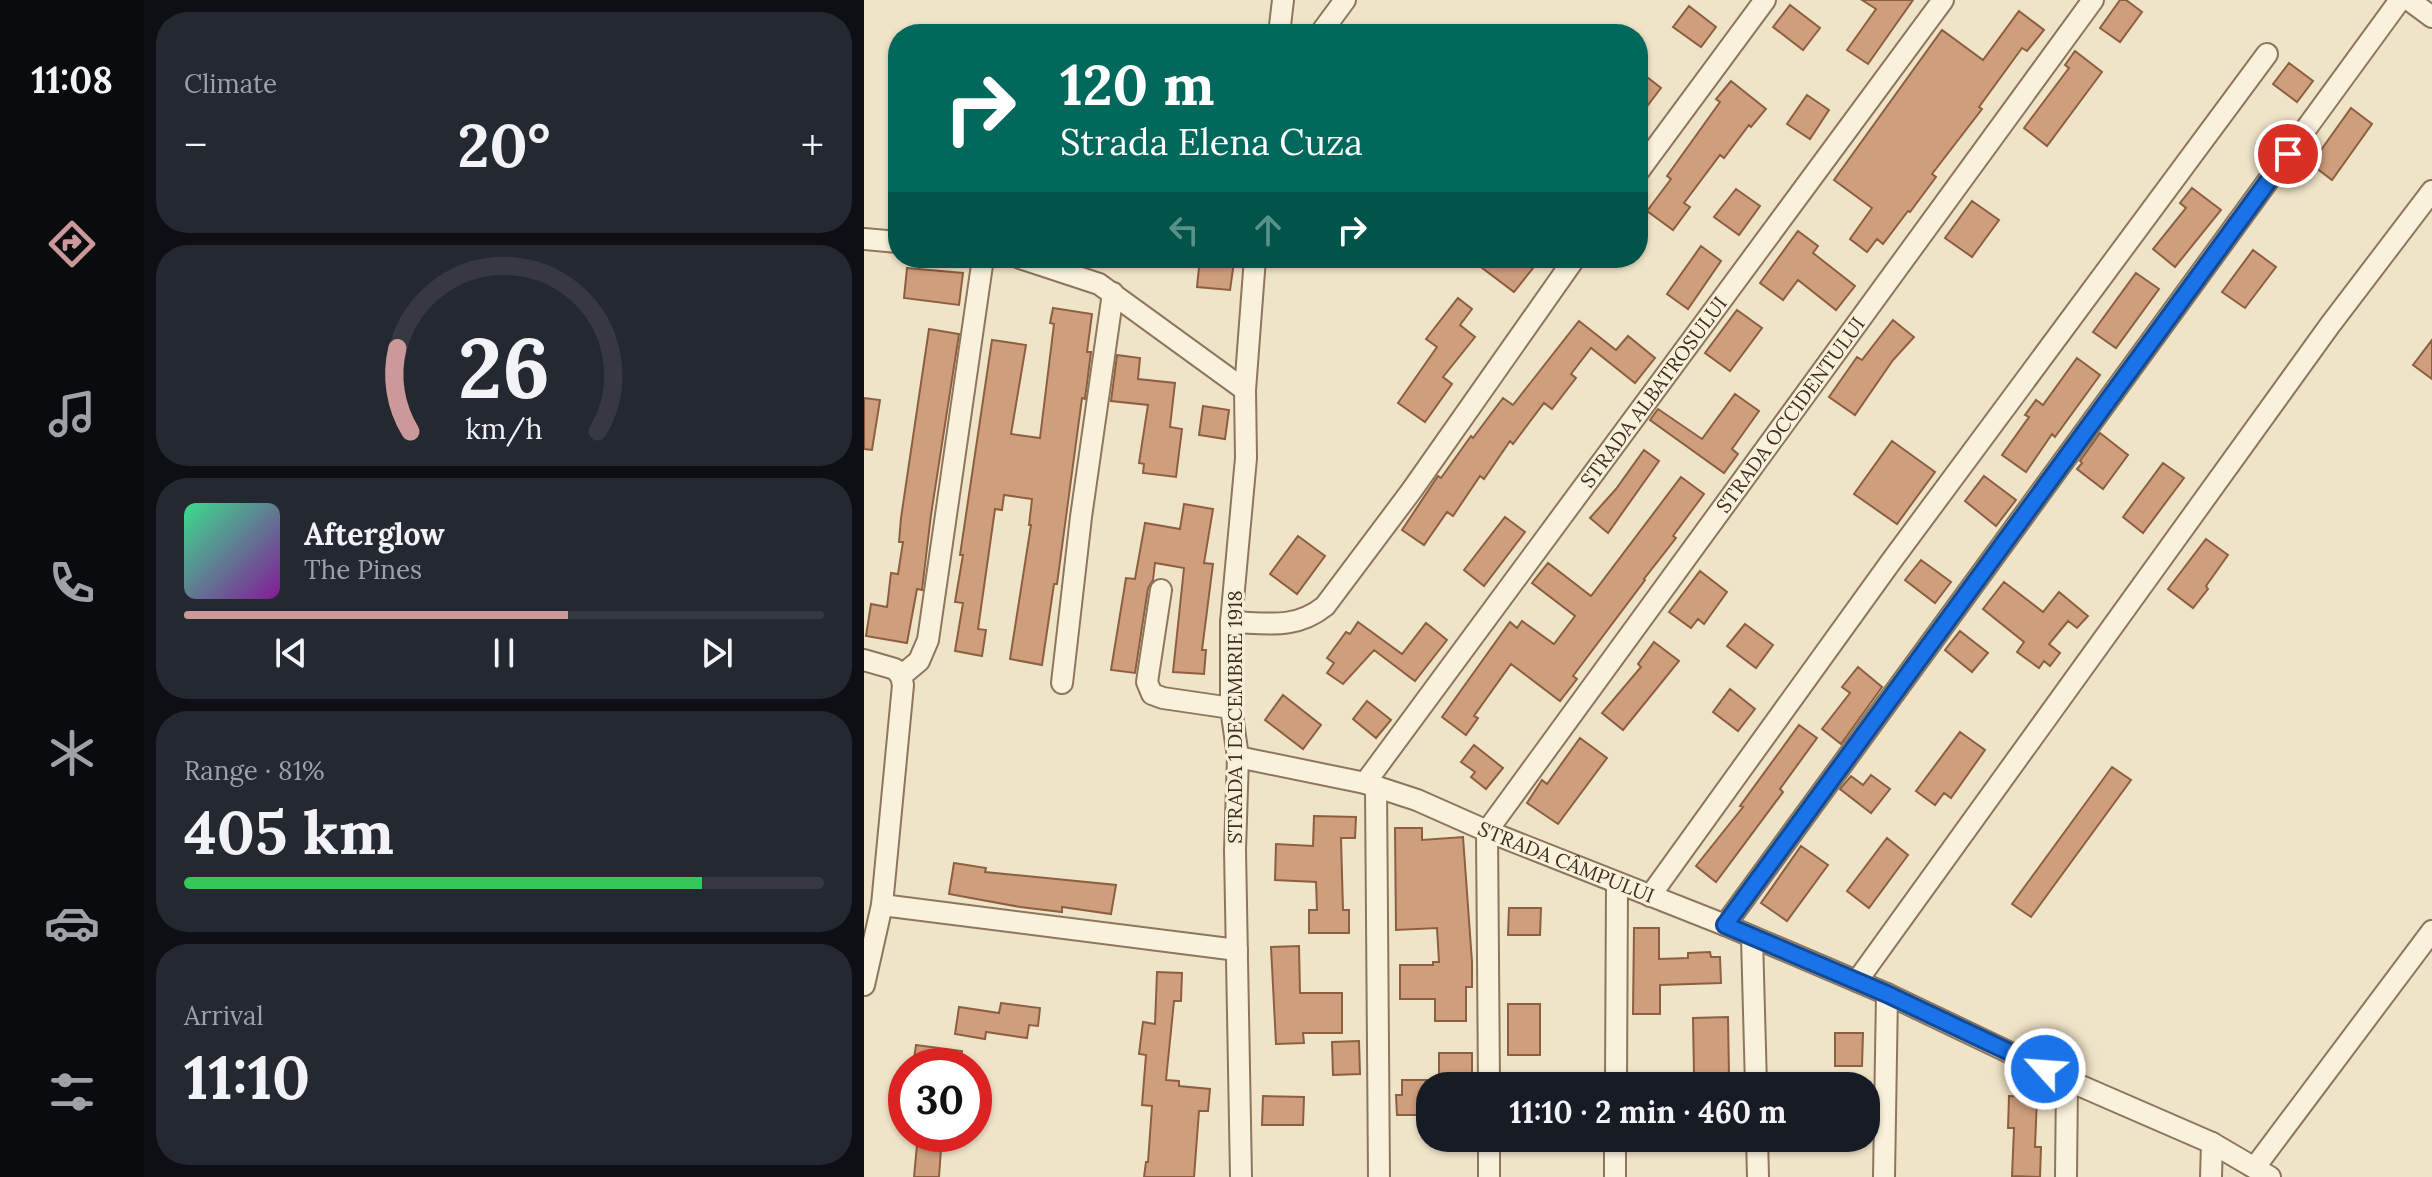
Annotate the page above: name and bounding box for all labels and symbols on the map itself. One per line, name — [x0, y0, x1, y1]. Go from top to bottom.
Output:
pin — [2254, 120, 2322, 188]
street label: STRADA ALBATROSULUI — [1574, 291, 1732, 492]
street label: STRADA OCCIDENTULUI — [1710, 312, 1870, 518]
street label: STRADA 1 DECEMBRIE 1918 — [1222, 590, 1247, 844]
street label: STRADA CÂMPULUI — [1474, 816, 1658, 908]
position arrow — [2003, 1027, 2087, 1111]
speed limit sign: 30 — [888, 1048, 992, 1152]

